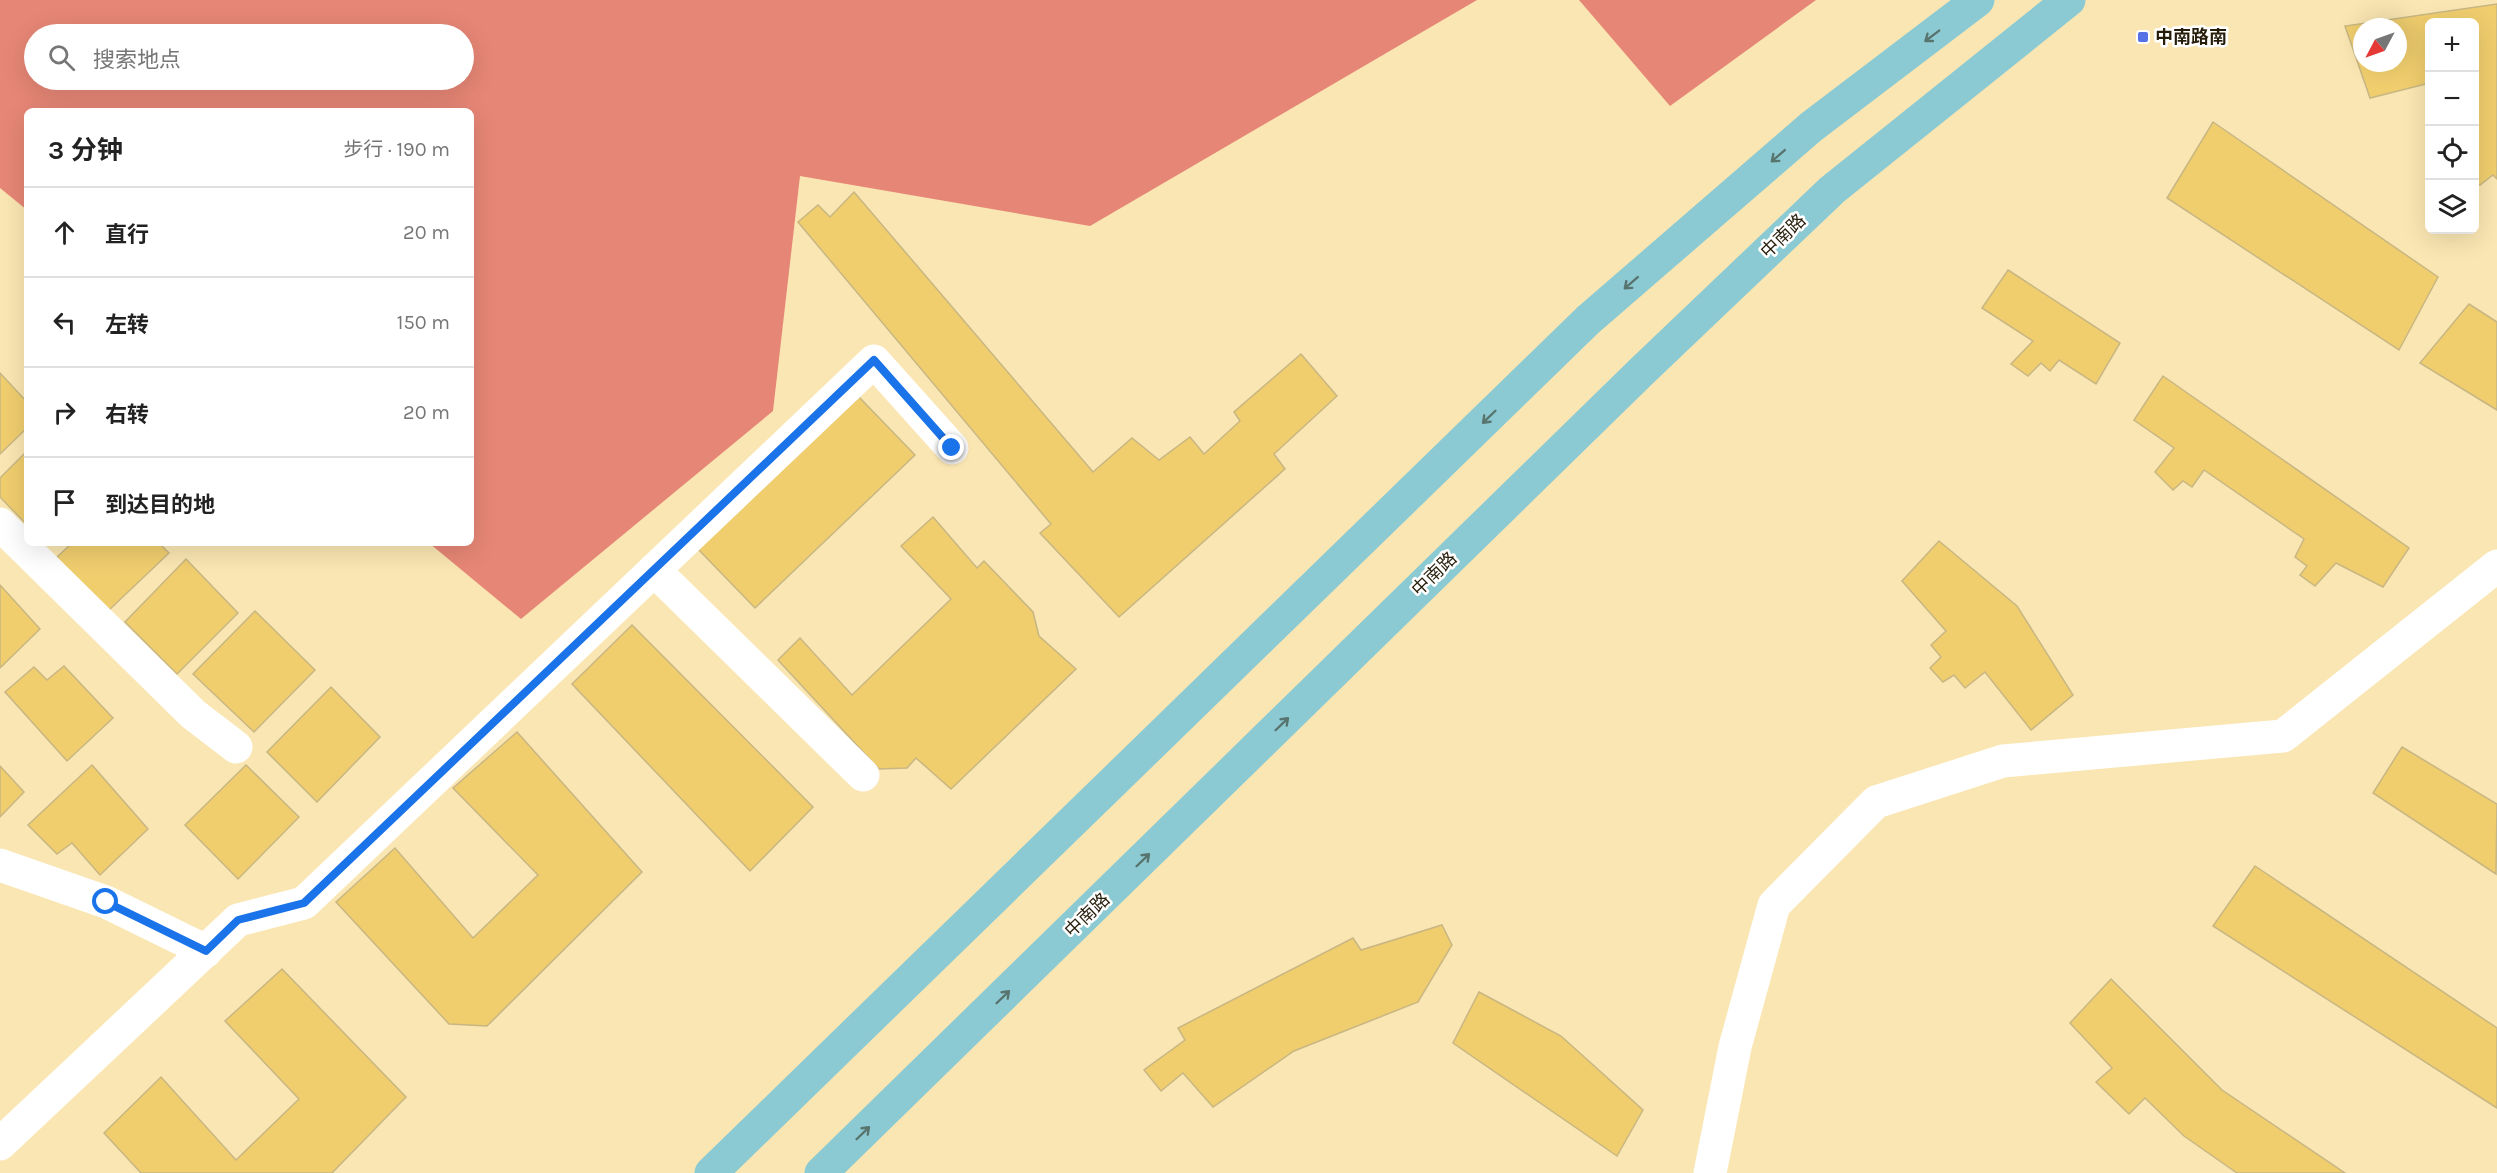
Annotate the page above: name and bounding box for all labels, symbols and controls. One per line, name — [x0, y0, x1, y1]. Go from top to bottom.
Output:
north arrow — [2353, 18, 2407, 72]
map controls — [2425, 18, 2479, 234]
button: + — [2425, 18, 2479, 72]
search box — [24, 24, 474, 90]
place label: 中南路南 — [2155, 26, 2227, 48]
one-way arrow — [1924, 29, 1940, 42]
marker: 中南路南 — [2136, 30, 2150, 44]
icon: search — [45, 41, 78, 74]
text: 搜索地点 — [93, 47, 181, 73]
button: − — [2425, 72, 2479, 126]
button: locate — [2425, 126, 2479, 180]
text: 3 分钟 — [48, 135, 123, 166]
text: 步行 · 190 m — [343, 138, 450, 161]
one-way arrow — [1771, 149, 1786, 163]
button: layers — [2425, 180, 2479, 234]
street label: 中南路 — [1756, 209, 1810, 263]
icon: ahead — [48, 216, 81, 249]
text: 20 m — [403, 221, 450, 244]
text: 直行 — [105, 222, 149, 248]
one-way arrow — [1623, 277, 1639, 290]
icon: left — [48, 306, 81, 339]
text: 150 m — [397, 311, 450, 334]
text: 左转 — [105, 312, 149, 338]
icon: right — [48, 396, 81, 429]
text: 20 m — [403, 401, 450, 424]
text: 右转 — [105, 402, 149, 428]
one-way arrow — [1481, 410, 1496, 424]
route end — [938, 434, 964, 460]
icon: arrive — [48, 486, 81, 519]
text: 到达目的地 — [105, 492, 215, 518]
street label: 中南路 — [1407, 547, 1461, 601]
one-way arrow — [1274, 716, 1289, 731]
one-way arrow — [1135, 853, 1150, 868]
route start — [92, 888, 118, 914]
street label: 中南路 — [1060, 888, 1114, 942]
one-way arrow — [996, 989, 1011, 1004]
one-way arrow — [856, 1125, 871, 1140]

